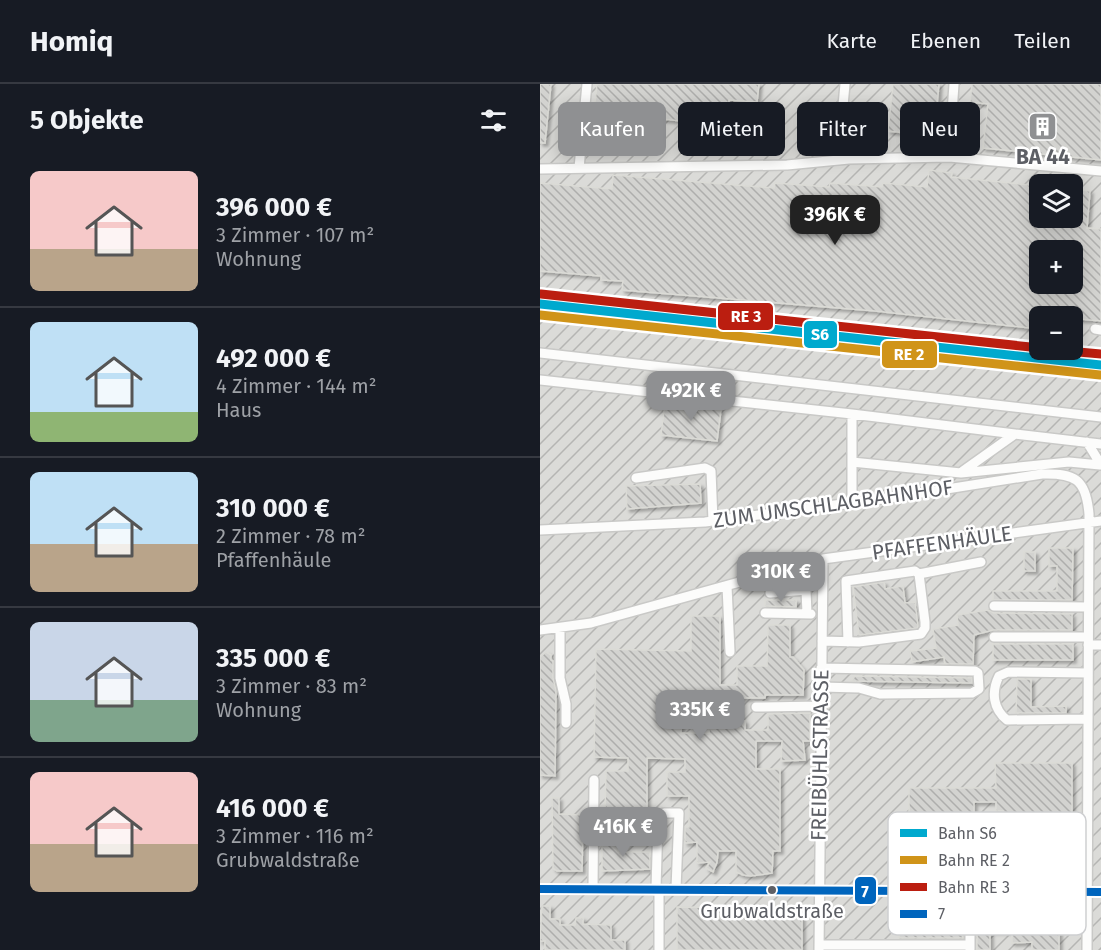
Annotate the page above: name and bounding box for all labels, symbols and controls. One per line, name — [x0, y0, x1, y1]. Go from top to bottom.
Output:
text: Homiq — [30, 25, 113, 58]
text: Karte — [826, 28, 877, 54]
text: Ebenen — [910, 28, 981, 54]
text: Teilen — [1014, 28, 1071, 54]
chip: Kaufen — [558, 102, 666, 156]
chip: Mieten — [678, 102, 785, 156]
chip: Filter — [797, 102, 888, 156]
chip: Neu — [900, 102, 980, 156]
icon: filters — [477, 104, 510, 137]
text: 5 Objekte — [30, 105, 144, 136]
building icon: BA 44 — [1027, 110, 1059, 142]
place label: BA 44 — [1016, 144, 1070, 170]
map controls — [1029, 174, 1083, 360]
button: layers — [1029, 174, 1083, 228]
text: 396 000 € — [216, 192, 332, 223]
icon: home — [78, 195, 150, 267]
pin: 396K € — [786, 195, 884, 246]
text: 396K € — [804, 202, 866, 226]
text: 3 Zimmer · 107 m² — [216, 223, 374, 247]
button: + — [1029, 240, 1083, 294]
text: Wohnung — [216, 247, 301, 271]
line badge: RE 3 — [717, 302, 774, 331]
button: − — [1029, 306, 1083, 360]
text: RE 3 — [731, 307, 761, 326]
line badge: S6 — [803, 320, 838, 349]
text: S6 — [811, 325, 829, 344]
line badge: RE 2 — [881, 340, 938, 369]
text: 492 000 € — [216, 343, 331, 374]
text: RE 2 — [894, 345, 924, 364]
icon: home — [78, 346, 150, 418]
pin: 492K € — [642, 371, 740, 422]
text: 4 Zimmer · 144 m² — [216, 374, 377, 398]
text: 492K € — [660, 378, 722, 402]
text: Haus — [216, 398, 261, 422]
street label: ZUM UMSCHLAGBAHNHOF — [711, 474, 955, 534]
text: 310 000 € — [216, 493, 330, 524]
icon: home — [78, 496, 150, 568]
street label: PFAFFENHÄULE — [870, 520, 1014, 566]
text: 2 Zimmer · 78 m² — [216, 524, 365, 548]
text: Pfaffenhäule — [216, 548, 331, 572]
pin: 310K € — [732, 552, 830, 603]
text: 310K € — [751, 559, 811, 583]
text: 335 000 € — [216, 643, 330, 674]
icon: home — [78, 646, 150, 718]
street label: FREIBÜHLSTRASSE — [806, 669, 834, 841]
text: 3 Zimmer · 83 m² — [216, 674, 367, 698]
pin: 335K € — [651, 690, 749, 741]
text: 335K € — [670, 697, 730, 721]
text: Wohnung — [216, 698, 301, 722]
text: 416 000 € — [216, 793, 329, 824]
icon: home — [78, 796, 150, 868]
pin: 416K € — [574, 807, 672, 858]
legend — [888, 812, 1086, 935]
text: 416K € — [593, 814, 653, 838]
text: 3 Zimmer · 116 m² — [216, 824, 374, 848]
text: Bahn S6 — [938, 824, 997, 843]
text: Grubwaldstraße — [216, 848, 360, 872]
text: Bahn RE 2 — [938, 851, 1010, 870]
line badge: 7 — [854, 876, 877, 905]
text: Bahn RE 3 — [938, 878, 1010, 897]
text: 7 — [861, 882, 869, 901]
marker: Grubwaldstraße — [766, 884, 778, 896]
place label: Grubwaldstraße — [700, 899, 844, 923]
text: 7 — [938, 905, 945, 924]

